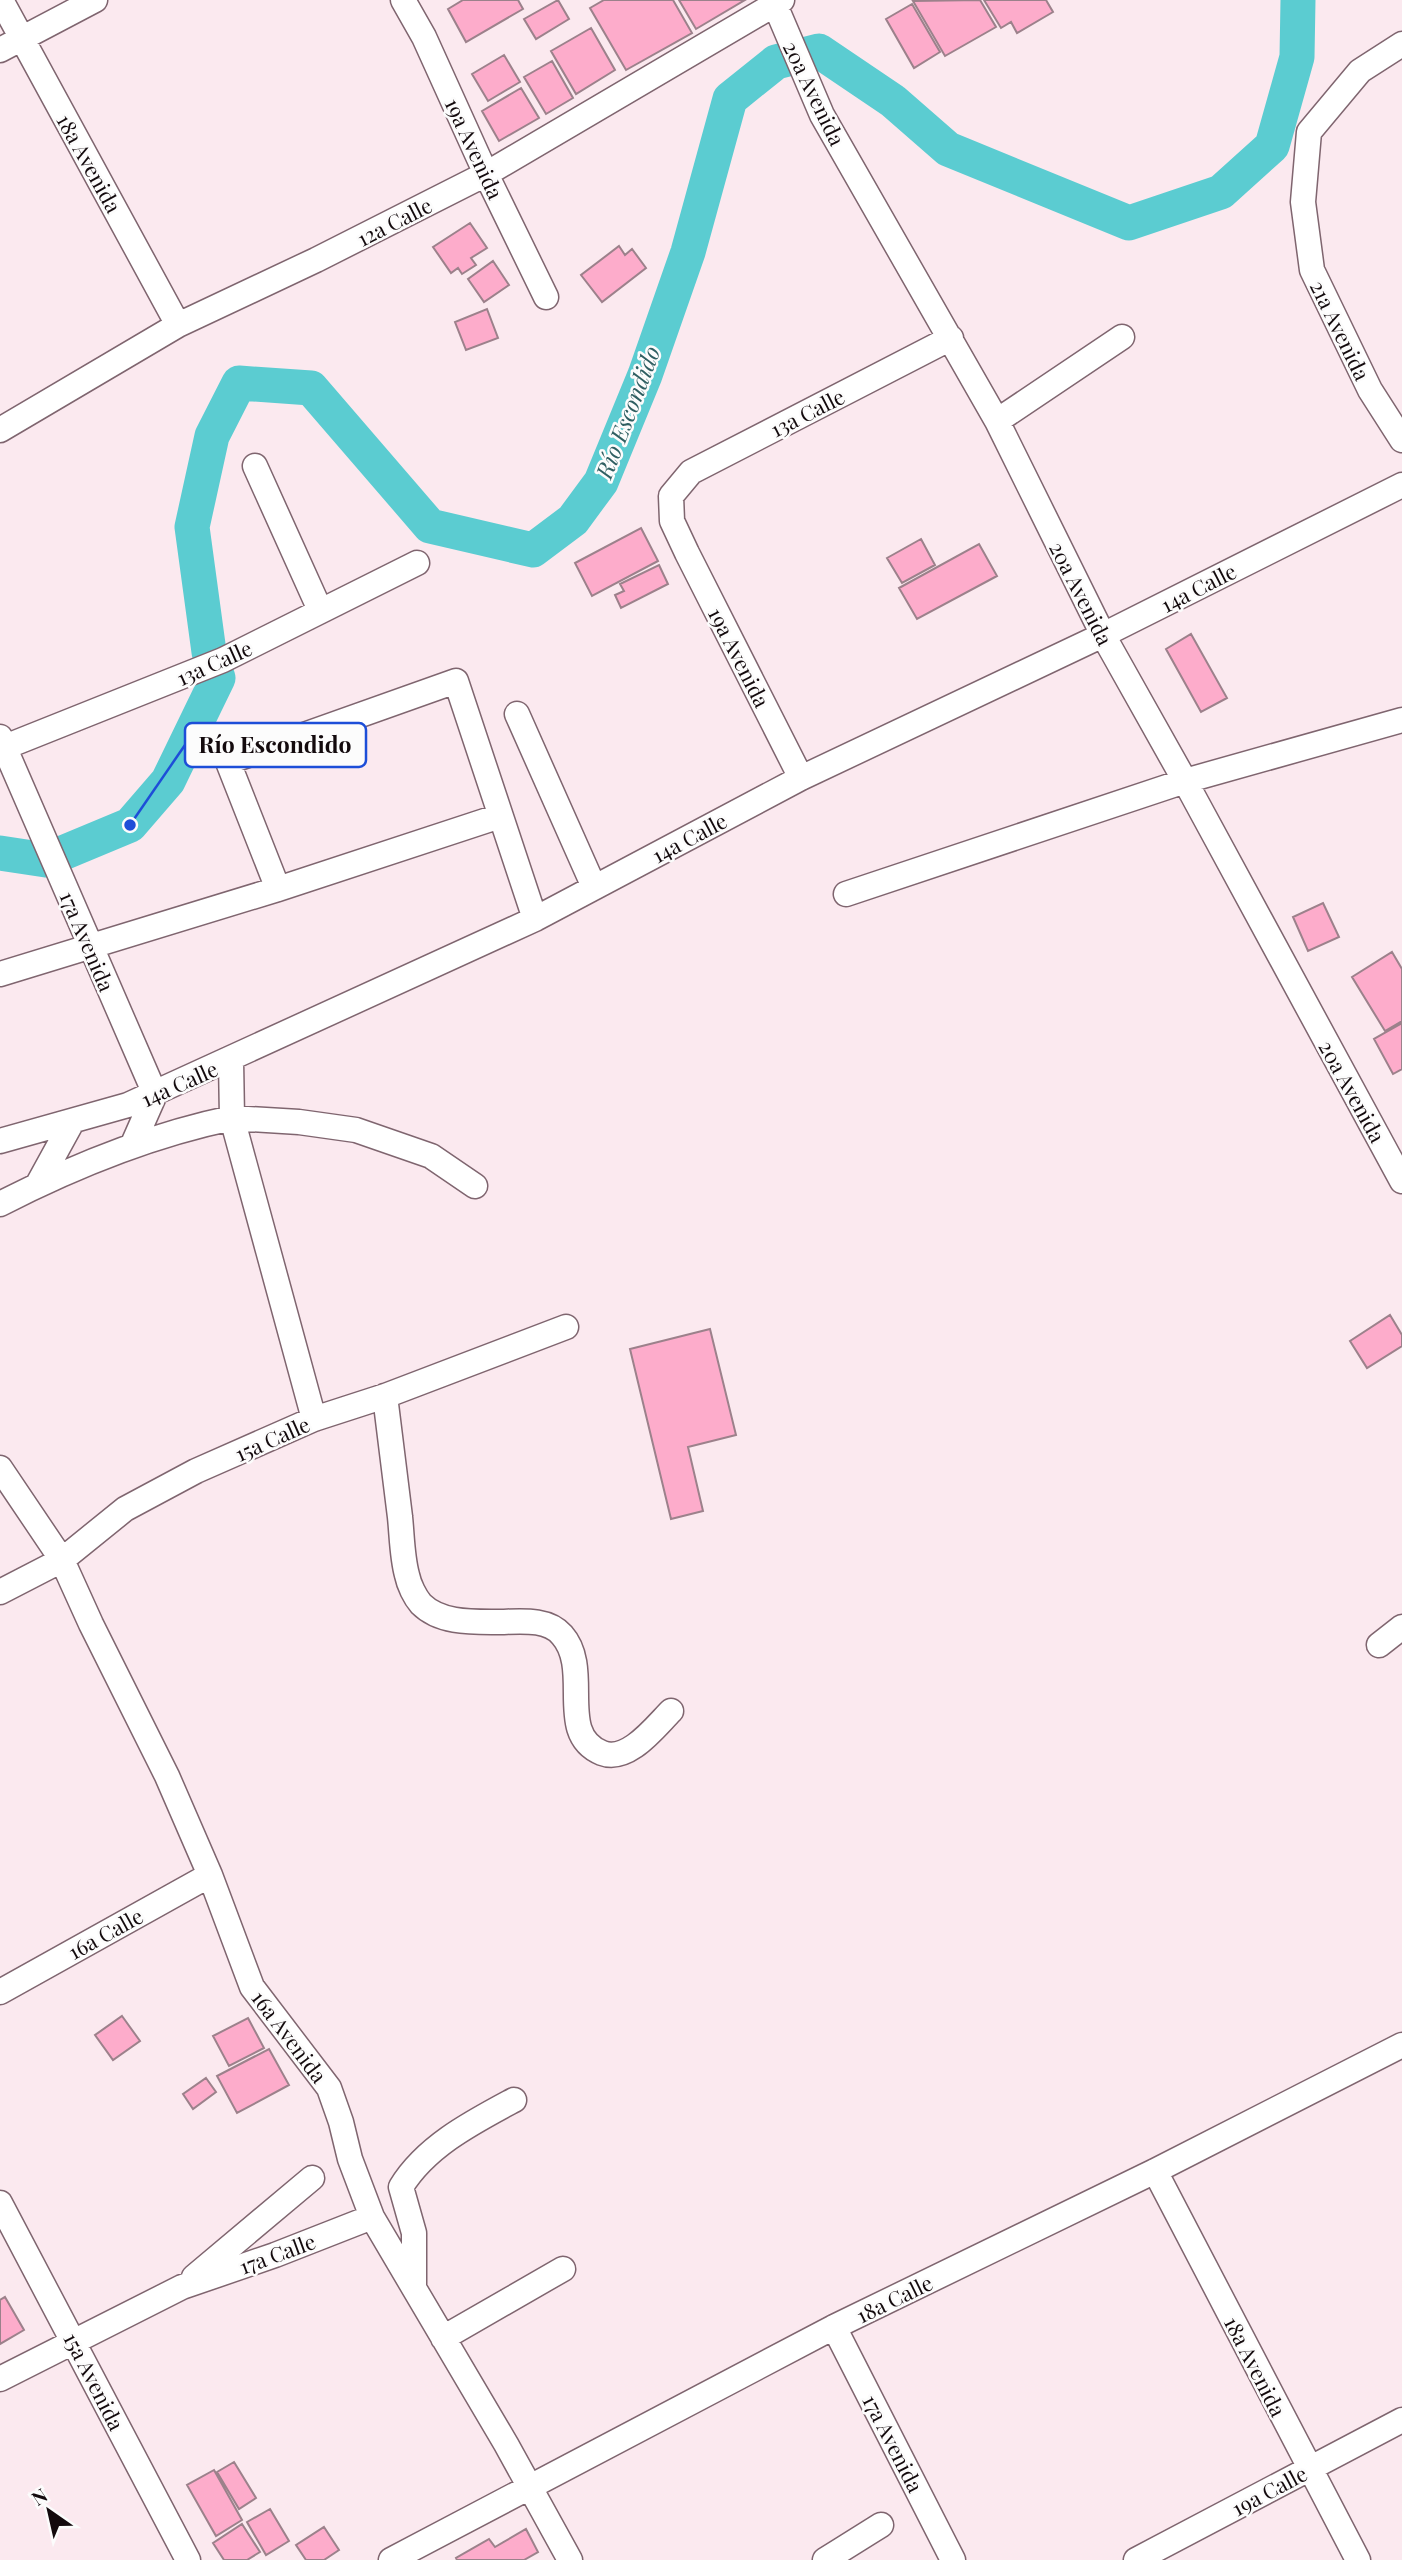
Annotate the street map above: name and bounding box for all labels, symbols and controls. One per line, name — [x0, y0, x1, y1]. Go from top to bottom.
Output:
street label: 20a Avenida — [778, 36, 853, 150]
street label: 19a Avenida — [439, 93, 511, 204]
street label: 18a Avenida — [51, 109, 129, 218]
street label: 12a Calle — [352, 190, 436, 252]
street label: 21a Avenida — [1305, 275, 1377, 385]
water label: Río Escondido — [587, 341, 666, 484]
street label: 13a Calle — [765, 381, 849, 443]
street label: 20a Avenida — [1044, 536, 1120, 650]
street label: 14a Calle — [1156, 556, 1240, 618]
street label: 19a Avenida — [703, 602, 777, 712]
street label: 13a Calle — [172, 633, 256, 691]
callout: Río Escondido — [185, 723, 366, 767]
text: Río Escondido — [199, 728, 352, 759]
street label: 14a Calle — [647, 806, 731, 868]
street label: 17a Avenida — [54, 887, 122, 996]
street label: 20a Avenida — [1313, 1035, 1393, 1148]
street label: 14a Calle — [136, 1054, 222, 1112]
street label: 15a Calle — [230, 1409, 314, 1467]
street label: 16a Calle — [63, 1901, 147, 1965]
street label: 16a Avenida — [246, 1984, 334, 2088]
street label: 17a Calle — [235, 2226, 319, 2280]
street label: 18a Calle — [851, 2268, 937, 2328]
street label: 18a Avenida — [1219, 2311, 1293, 2421]
street label: 15a Avenida — [58, 2327, 132, 2435]
street label: 17a Avenida — [857, 2389, 931, 2497]
street label: 19a Calle — [1227, 2459, 1311, 2521]
north arrow — [14, 2476, 84, 2546]
text: N — [26, 2481, 52, 2511]

